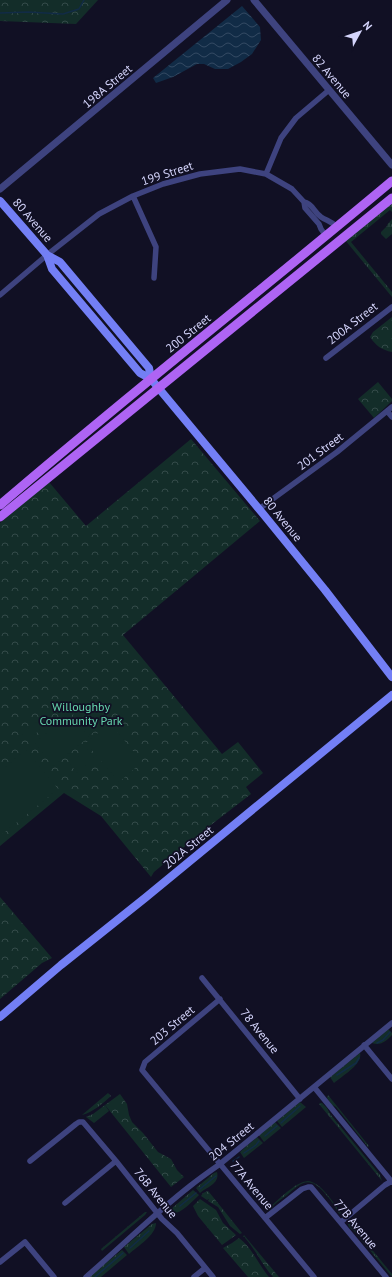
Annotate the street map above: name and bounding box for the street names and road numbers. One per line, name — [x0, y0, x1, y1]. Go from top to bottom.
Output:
street label: 82 Avenue — [309, 51, 355, 101]
street label: 198A Street — [79, 61, 135, 111]
street label: 199 Street — [139, 158, 195, 188]
street label: 80 Avenue — [10, 195, 56, 245]
street label: 200A Street — [324, 299, 380, 347]
street label: 200 Street — [162, 310, 214, 356]
street label: 201 Street — [294, 429, 346, 473]
street label: 80 Avenue — [260, 494, 306, 544]
street label: 202A Street — [160, 822, 216, 872]
street label: 203 Street — [147, 1002, 197, 1048]
street label: 78 Avenue — [237, 1006, 283, 1056]
street label: 204 Street — [205, 1118, 257, 1164]
street label: 77A Avenue — [227, 1157, 277, 1213]
street label: 76B Avenue — [131, 1165, 181, 1221]
street label: 77B Avenue — [331, 1196, 381, 1252]

